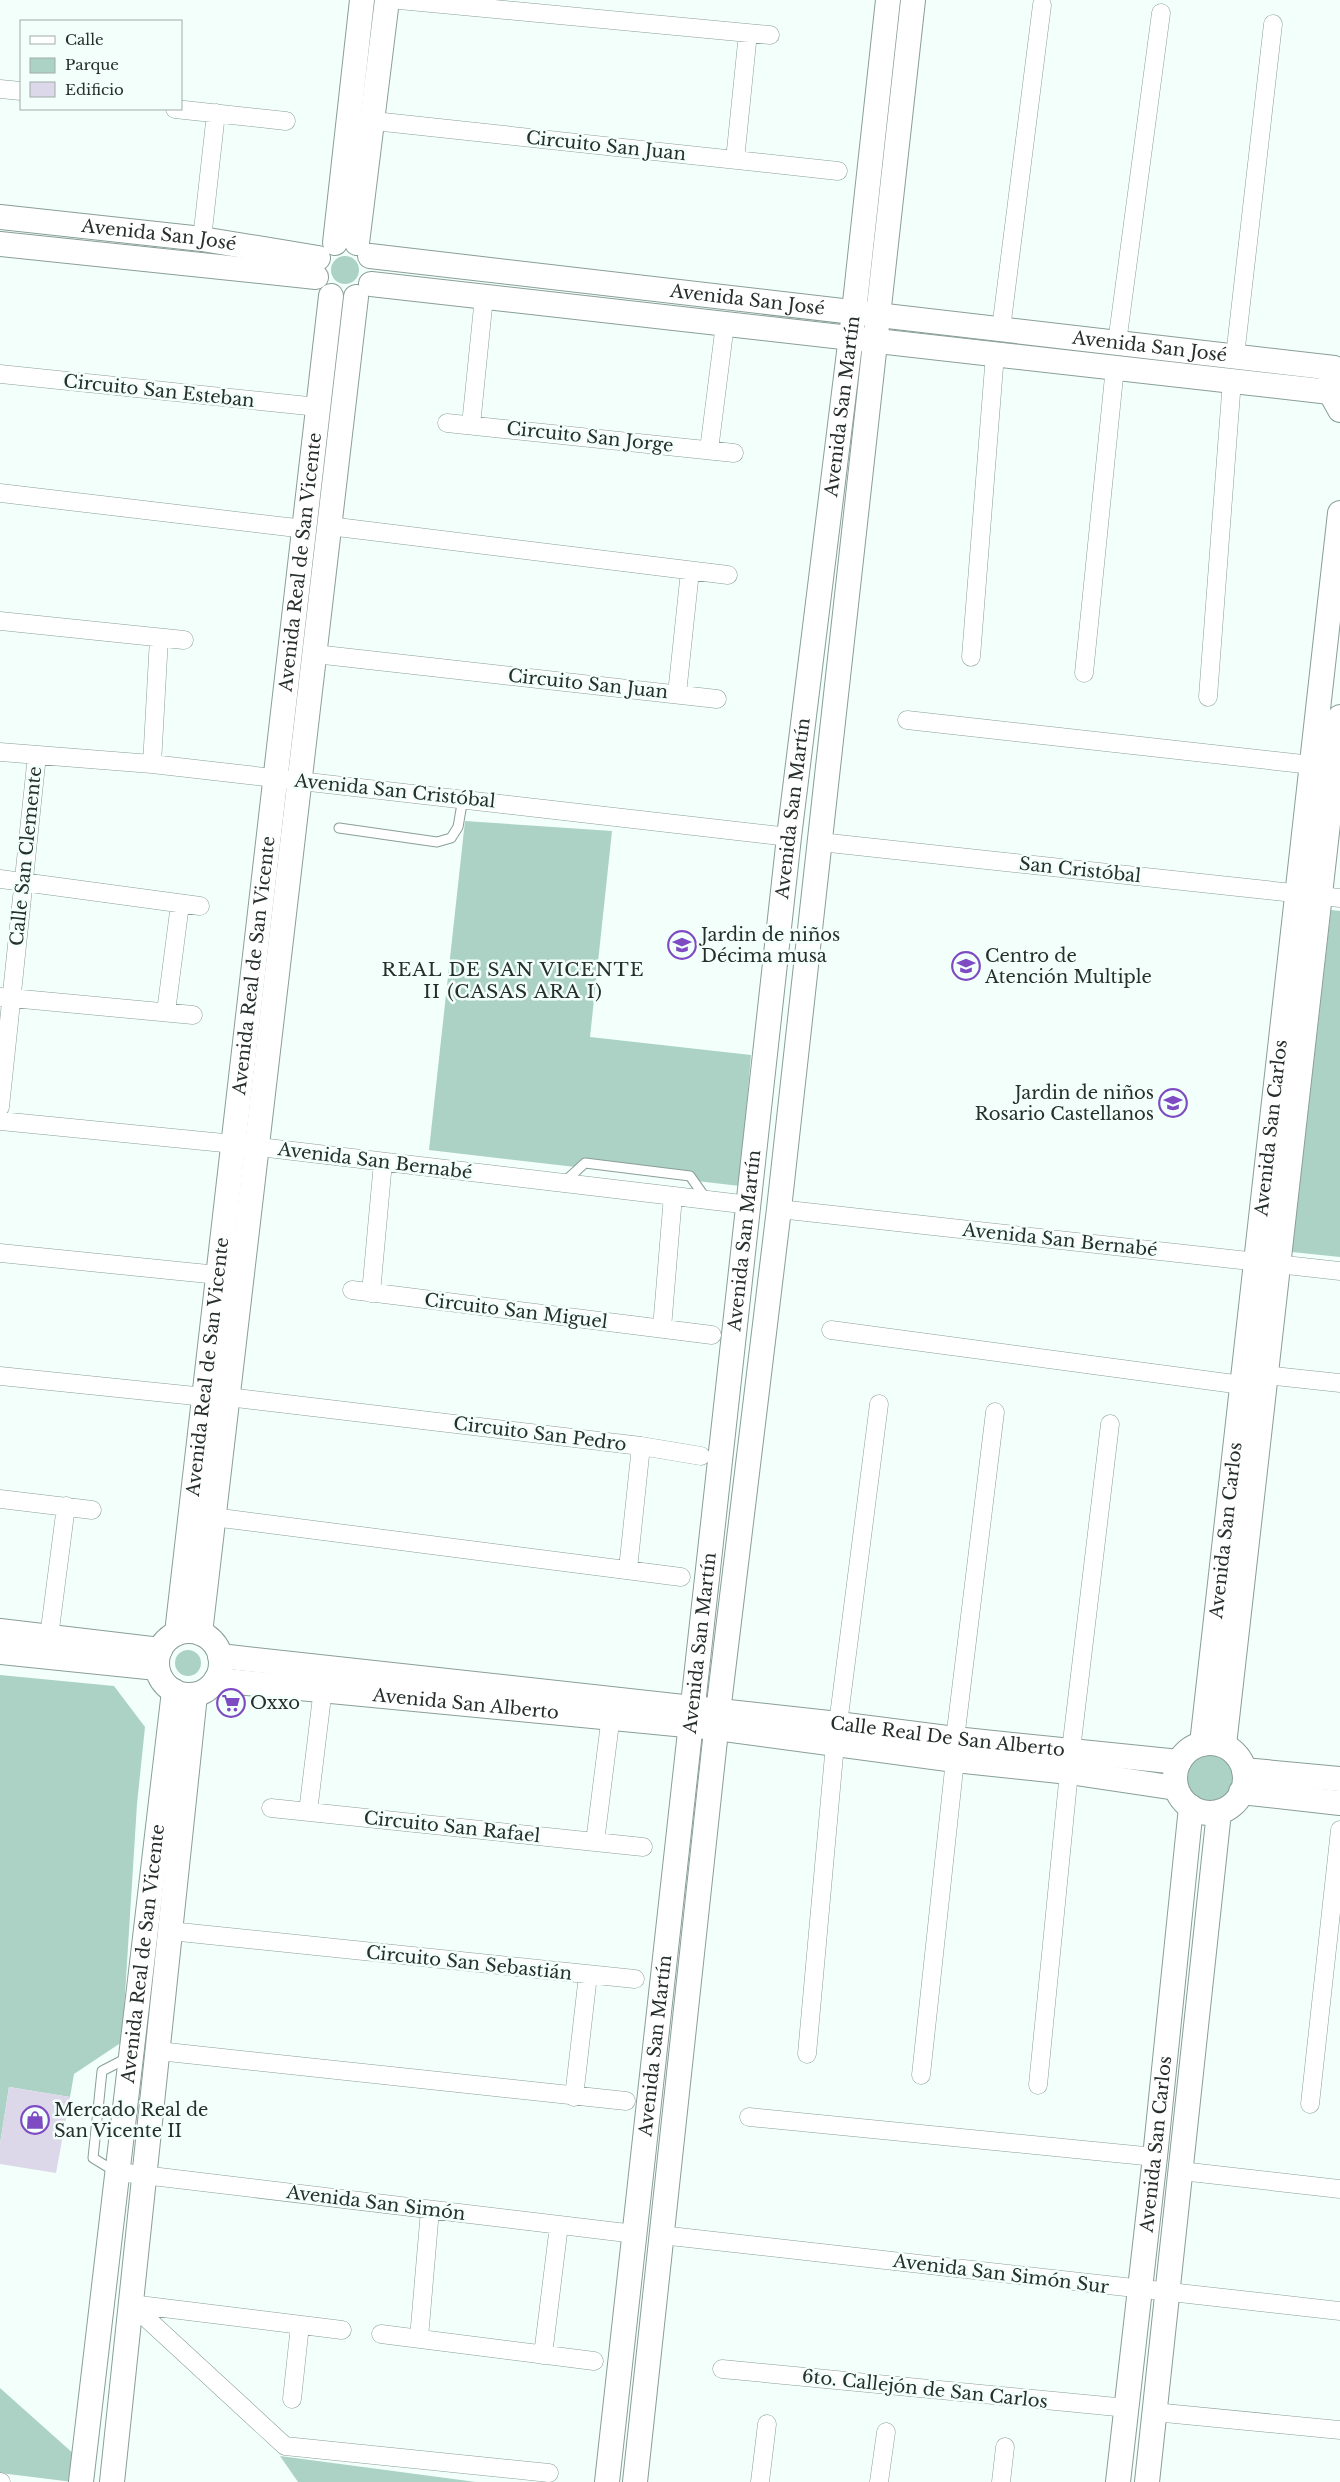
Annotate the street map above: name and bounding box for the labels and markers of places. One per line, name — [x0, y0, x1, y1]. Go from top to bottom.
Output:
place label: Jardin de niños Décima musa — [699, 924, 840, 967]
school or university icon: Jardin de niños Décima musa — [667, 930, 697, 960]
place label: Centro de Atención Multiple — [984, 945, 1152, 988]
school or university icon: Centro de Atención Multiple — [951, 951, 981, 981]
place label: Jardin de niños Rosario Castellanos — [975, 1082, 1154, 1125]
school or university icon: Jardin de niños Rosario Castellanos — [1158, 1088, 1188, 1118]
supermarket icon: Oxxo — [216, 1688, 246, 1718]
place label: Oxxo — [250, 1692, 300, 1714]
place label: Mercado Real de San Vicente II — [54, 2099, 208, 2142]
shop icon: Mercado Real de San Vicente II — [20, 2105, 50, 2135]

